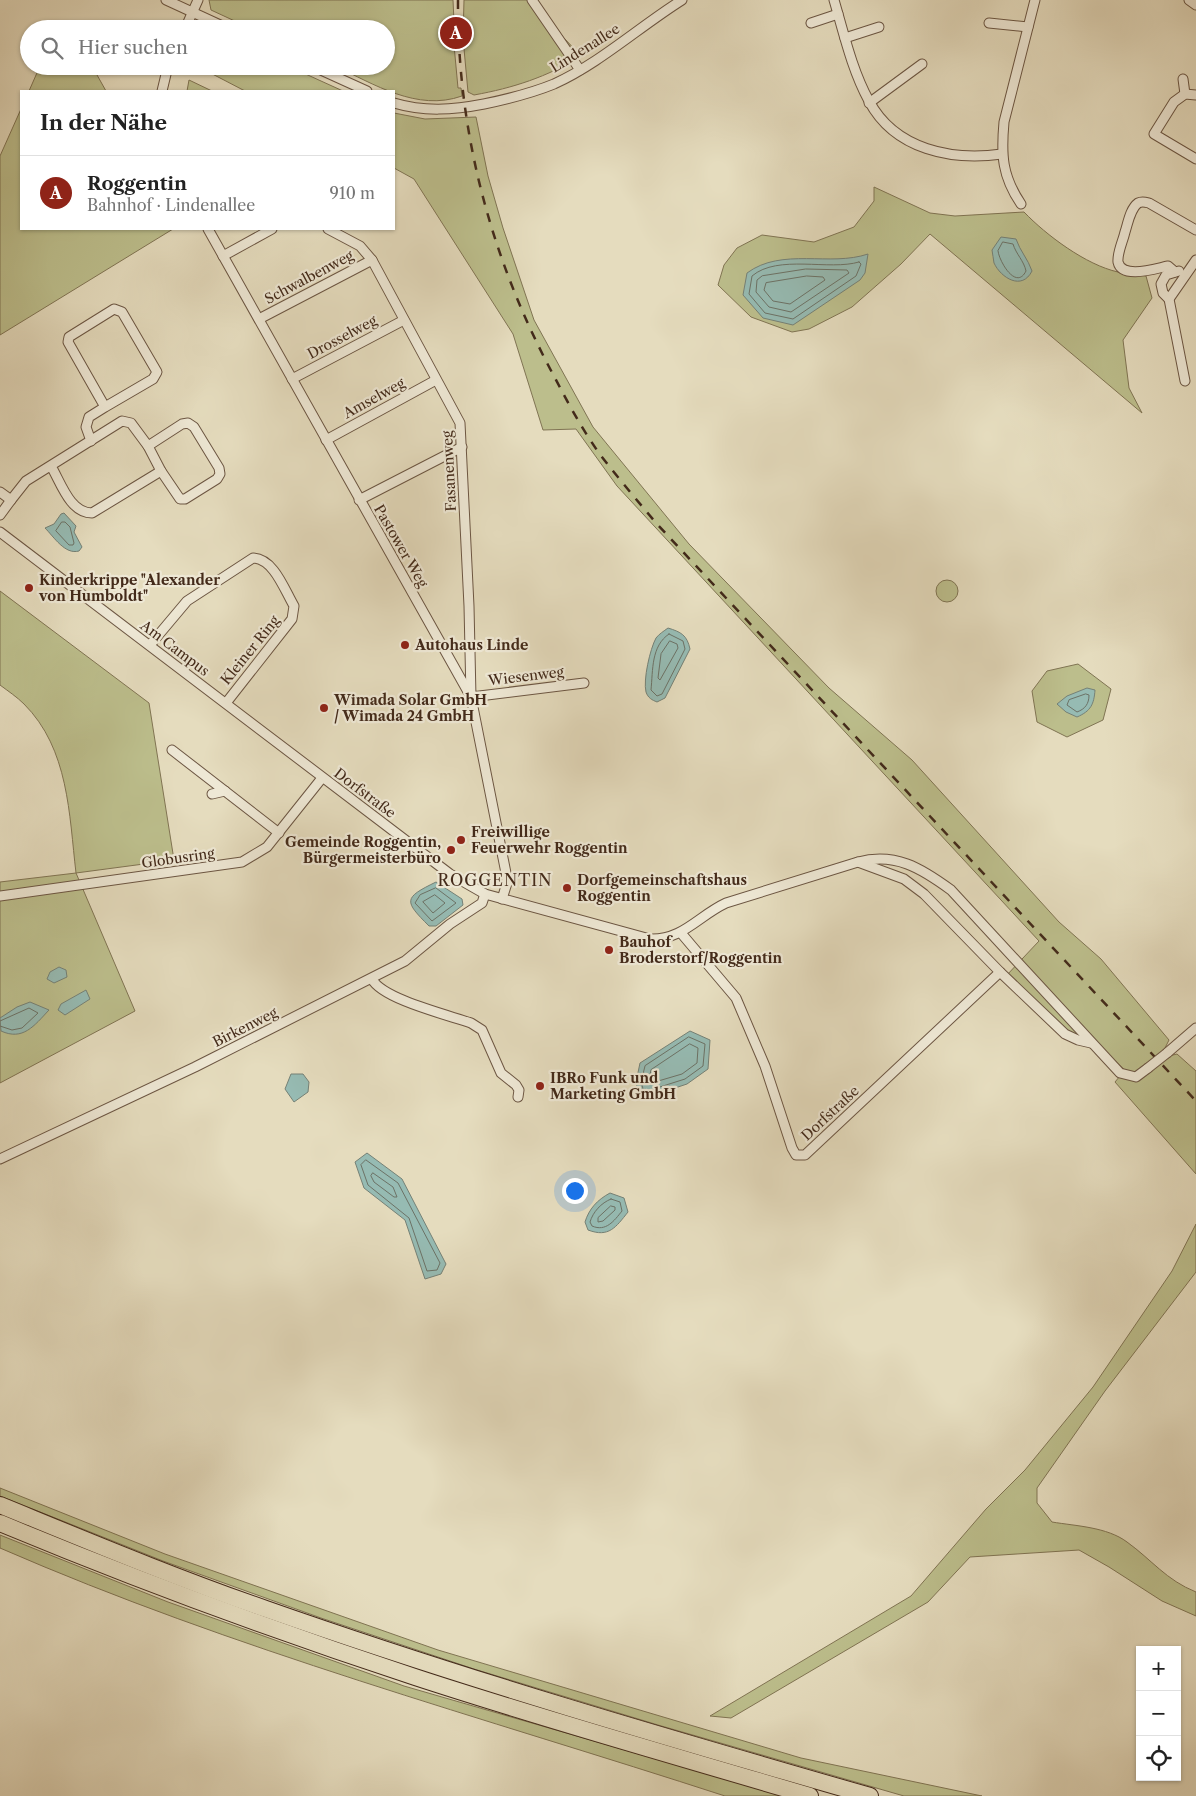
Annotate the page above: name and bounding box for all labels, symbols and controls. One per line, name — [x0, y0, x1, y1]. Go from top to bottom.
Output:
pin: A — [440, 14, 472, 52]
street label: Lindenallee — [547, 19, 623, 76]
search box — [20, 20, 395, 75]
icon: search — [38, 34, 66, 62]
text: Hier suchen — [78, 36, 188, 59]
text: In der Nähe — [40, 110, 167, 135]
text: Roggentin — [87, 172, 187, 195]
text: A — [50, 183, 62, 203]
text: 910 m — [330, 183, 375, 203]
text: Bahnhof · Lindenallee — [87, 195, 255, 215]
street label: Schwalbenweg — [262, 246, 357, 308]
street label: Drosselweg — [304, 311, 380, 363]
street label: Amselweg — [339, 373, 409, 423]
street label: Fasanenweg — [438, 430, 460, 512]
street label: Pastower Weg — [370, 501, 432, 591]
place label: Kinderkrippe "Alexander von Humboldt" — [38, 571, 220, 605]
marker: Kinderkrippe "Alexander von Humboldt" — [23, 582, 35, 594]
street label: Kleiner Ring — [217, 611, 284, 688]
street label: Am Campus — [136, 616, 213, 680]
place label: Autohaus Linde — [414, 636, 528, 654]
marker: Autohaus Linde — [399, 639, 411, 651]
street label: Wiesenweg — [486, 662, 566, 690]
place label: Wimada Solar GmbH / Wimada 24 GmbH — [333, 691, 487, 725]
marker: Wimada Solar GmbH / Wimada 24 GmbH — [318, 702, 330, 714]
street label: Dorfstraße — [331, 764, 400, 822]
place label: Freiwillige Feuerwehr Roggentin — [471, 823, 628, 857]
place label: Gemeinde Roggentin, Bürgermeisterbüro — [285, 833, 441, 867]
marker: Freiwillige Feuerwehr Roggentin — [455, 834, 467, 846]
street label: Globusring — [140, 844, 216, 872]
marker: Gemeinde Roggentin, Bürgermeisterbüro — [445, 844, 457, 856]
district label: ROGGENTIN — [437, 870, 553, 890]
place label: Dorfgemeinschaftshaus Roggentin — [577, 871, 747, 905]
marker: Dorfgemeinschaftshaus Roggentin — [561, 882, 573, 894]
place label: Bauhof Broderstorf/Roggentin — [619, 933, 783, 967]
marker: Bauhof Broderstorf/Roggentin — [603, 944, 615, 956]
street label: Birkenweg — [210, 1003, 281, 1051]
place label: IBRo Funk und Marketing GmbH — [550, 1069, 676, 1103]
marker: IBRo Funk und Marketing GmbH — [534, 1080, 546, 1092]
street label: Dorfstraße — [797, 1082, 863, 1144]
your location — [562, 1178, 588, 1204]
map controls — [1136, 1646, 1181, 1781]
button: + — [1136, 1646, 1181, 1691]
button: − — [1136, 1691, 1181, 1736]
button: locate — [1136, 1736, 1181, 1781]

